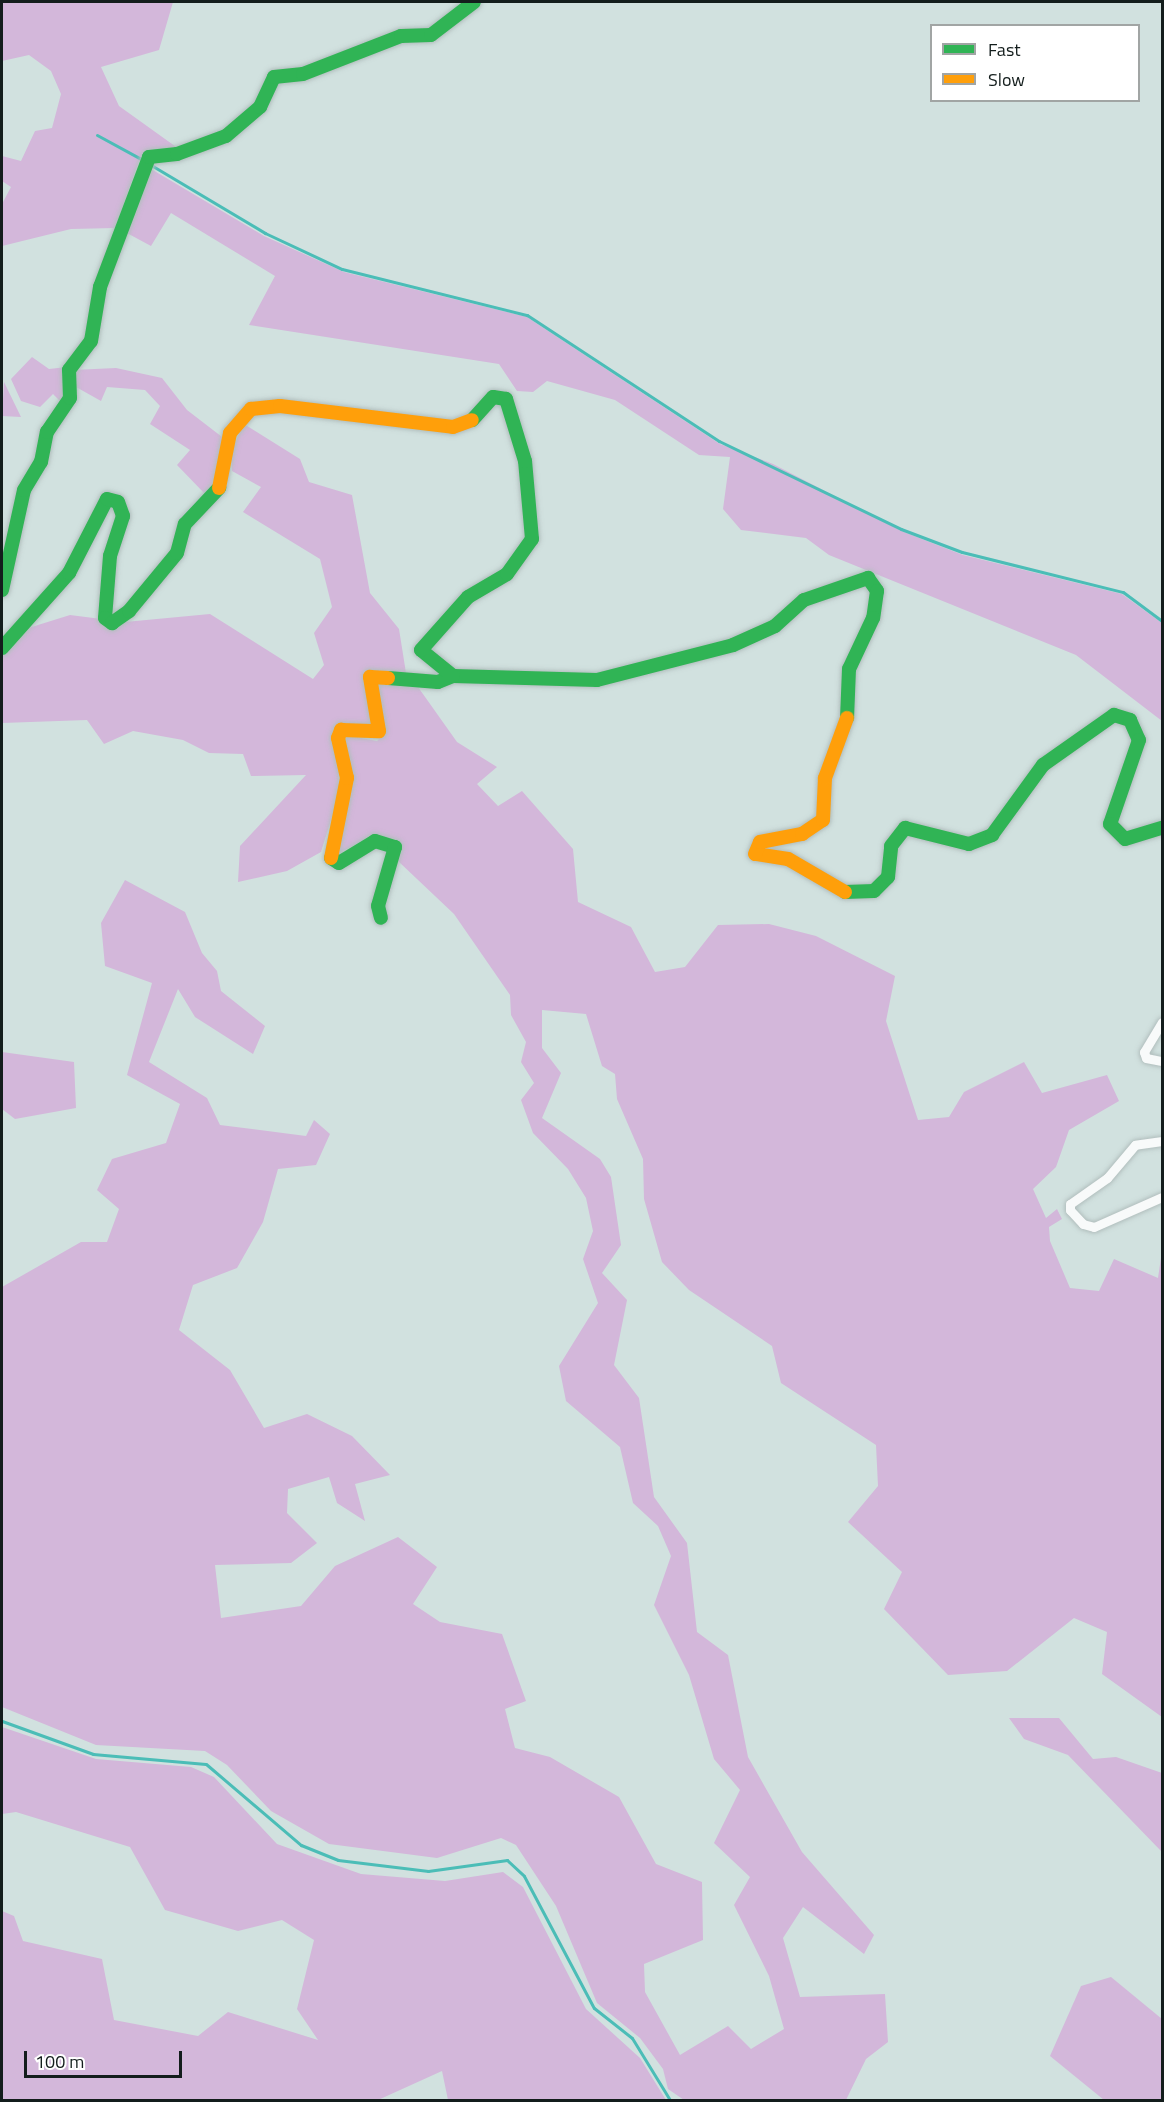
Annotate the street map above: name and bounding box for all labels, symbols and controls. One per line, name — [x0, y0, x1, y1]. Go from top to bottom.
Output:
legend — [930, 24, 1140, 102]
text: Fast — [988, 36, 1021, 63]
text: Slow — [988, 66, 1025, 93]
scale bar — [27, 2039, 184, 2077]
text: 100 m — [35, 2048, 84, 2075]

